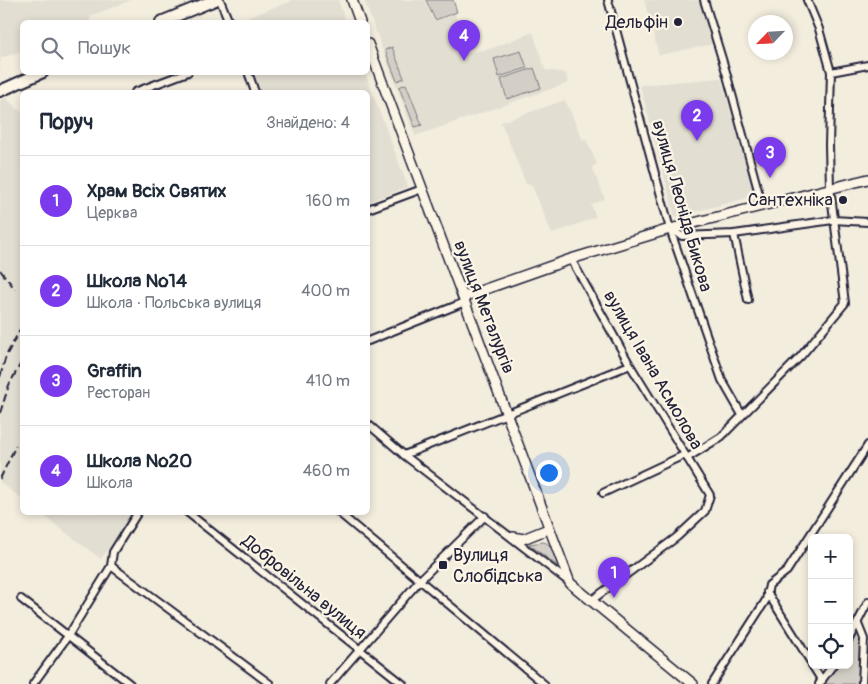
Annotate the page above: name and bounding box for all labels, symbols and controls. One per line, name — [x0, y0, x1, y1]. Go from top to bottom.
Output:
place label: Дельфін — [605, 11, 668, 34]
north arrow — [748, 15, 793, 60]
marker: Дельфін — [672, 16, 684, 28]
search box — [20, 20, 370, 75]
pin: 4 — [448, 20, 480, 61]
icon: search — [38, 34, 66, 62]
text: Пошук — [78, 36, 131, 60]
pin: 2 — [681, 100, 713, 141]
text: Поруч — [40, 109, 93, 136]
text: Знайдено: 4 — [266, 113, 350, 133]
street label: вулиця Леоніда Бикова — [647, 118, 717, 294]
pin: 3 — [754, 137, 786, 178]
text: Храм Всіх Святих — [87, 179, 227, 203]
place label: Сантехніка — [748, 189, 833, 212]
text: 1 — [53, 191, 59, 211]
text: 160 m — [306, 191, 350, 211]
marker: Сантехніка — [837, 194, 849, 206]
text: Церква — [87, 203, 137, 223]
street label: вулиця Металургів — [448, 237, 520, 377]
text: Школа №14 — [87, 269, 187, 293]
text: 2 — [52, 281, 60, 301]
text: 400 m — [301, 281, 350, 301]
street label: вулиця Івана Асмолова — [598, 286, 708, 454]
text: Школа · Польська вулиця — [87, 293, 261, 313]
text: Graffin — [87, 359, 142, 383]
text: 3 — [52, 371, 60, 391]
text: 410 m — [306, 371, 350, 391]
text: Ресторан — [87, 383, 150, 403]
text: Школа №20 — [87, 449, 192, 473]
your location — [536, 460, 562, 486]
text: 4 — [51, 461, 61, 481]
text: 460 m — [303, 461, 350, 481]
text: Школа — [87, 473, 133, 493]
street label: Добровільна вулиця — [236, 529, 371, 644]
map controls — [808, 534, 853, 669]
button: + — [808, 534, 853, 579]
place label: Вулиця Слобідська — [453, 544, 543, 588]
pin: 1 — [598, 557, 630, 598]
marker: Вулиця Слобідська — [437, 559, 449, 571]
button: − — [808, 579, 853, 624]
button: locate — [808, 624, 853, 669]

